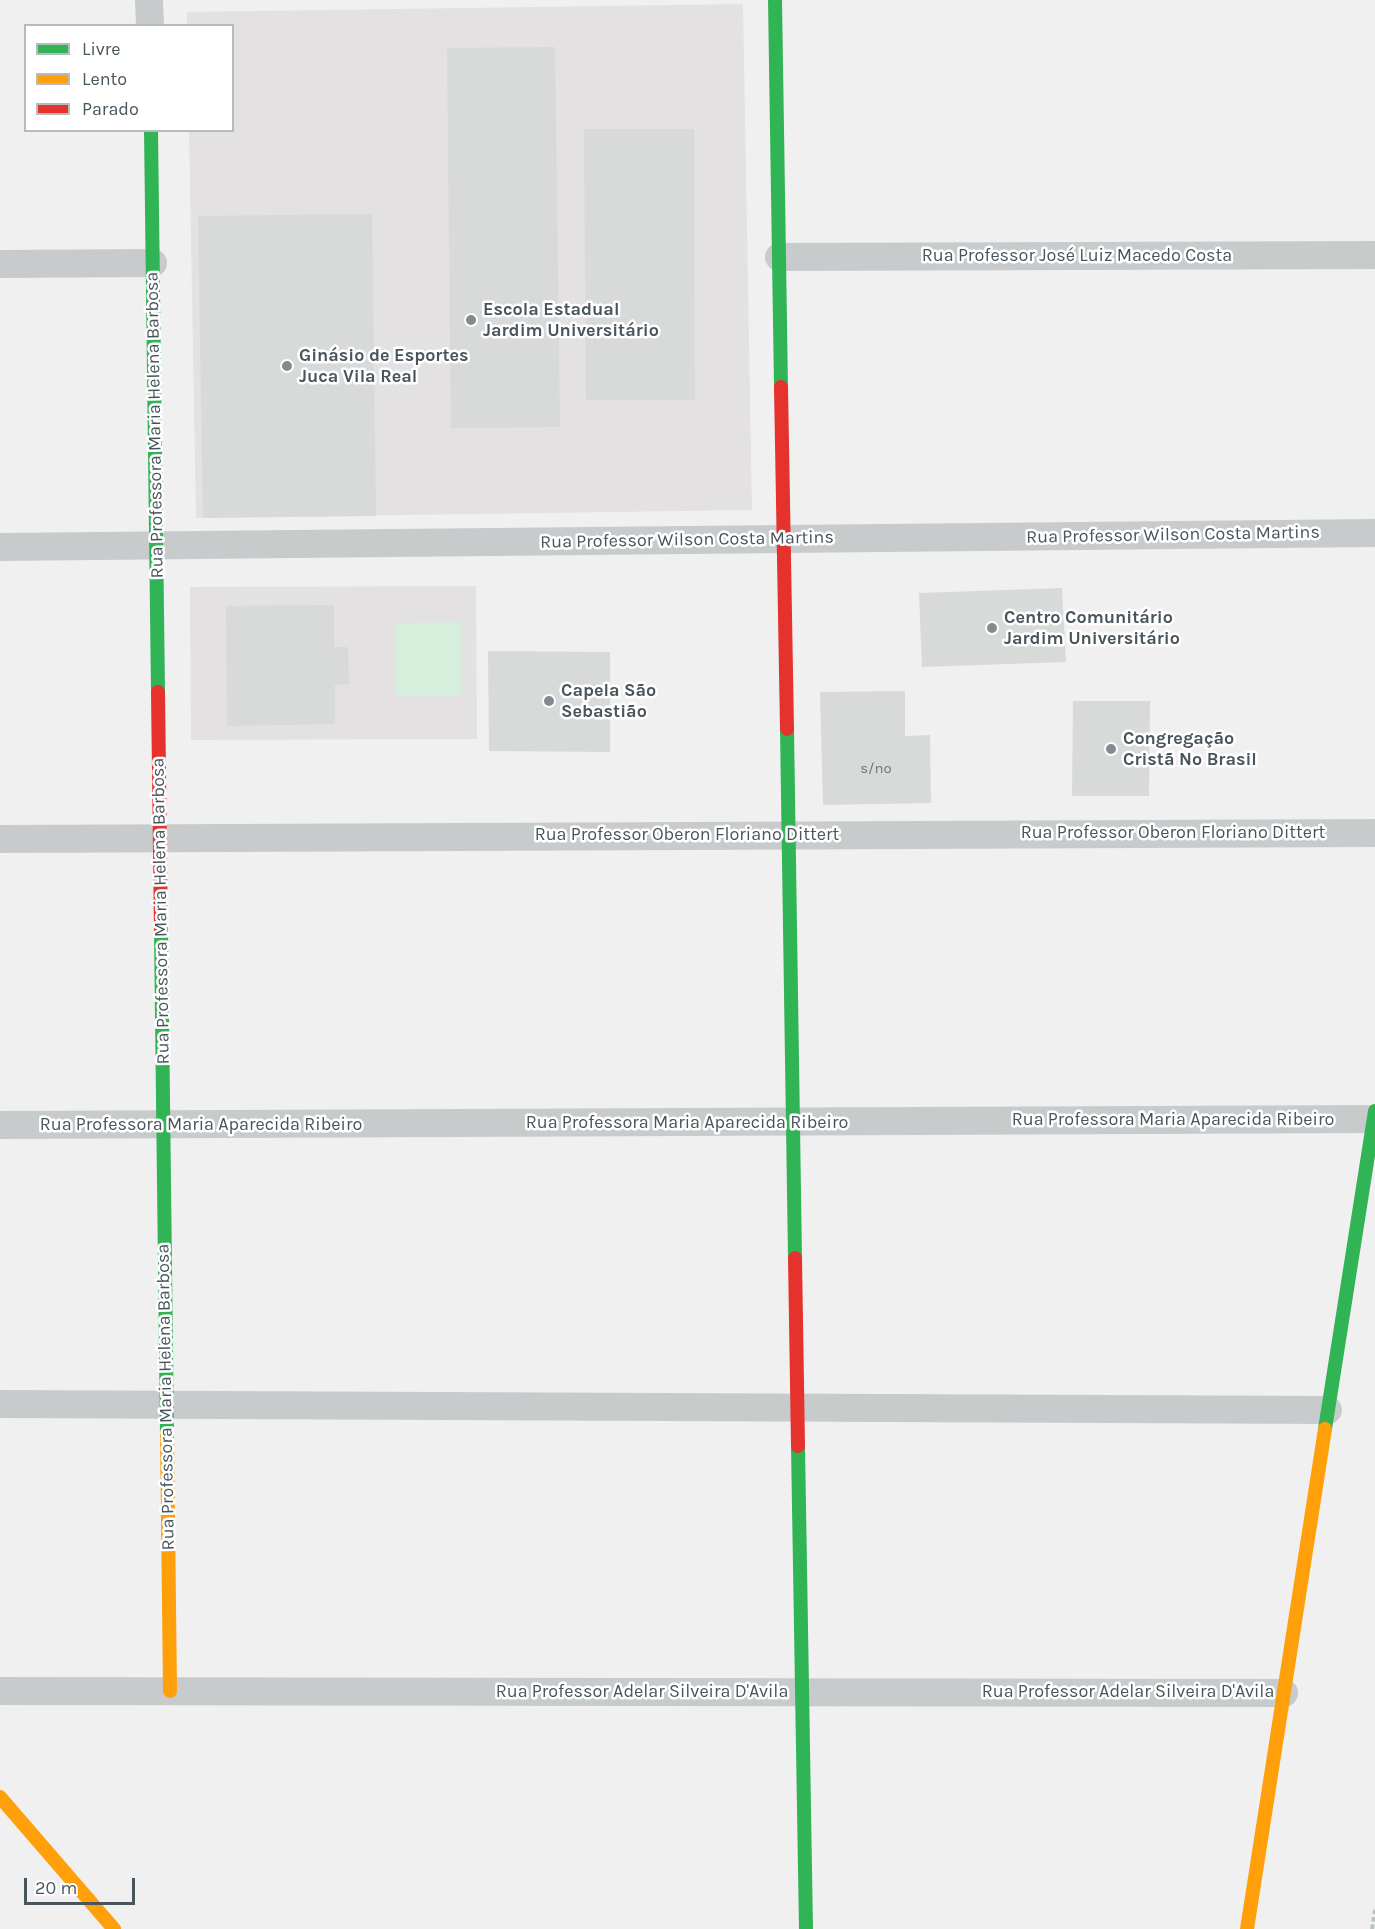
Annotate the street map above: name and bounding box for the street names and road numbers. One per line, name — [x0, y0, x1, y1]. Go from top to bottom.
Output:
street label: Rua Professor José Luiz Macedo Costa — [922, 245, 1232, 267]
street label: Rua Professora Maria Helena Barbosa — [142, 272, 168, 578]
street label: Rua Professor Wilson Costa Martins — [1026, 522, 1320, 548]
street label: Rua Professor Wilson Costa Martins — [540, 527, 834, 553]
street label: Rua Professora Maria Helena Barbosa — [148, 758, 174, 1064]
street label: Rua Professor Oberon Floriano Dittert — [1021, 822, 1325, 844]
street label: Rua Professor Oberon Floriano Dittert — [535, 824, 839, 846]
street label: Rua Professora Maria Aparecida Ribeiro — [1012, 1109, 1334, 1131]
street label: Rua Professora Maria Aparecida Ribeiro — [526, 1112, 848, 1134]
street label: Rua Professora Maria Aparecida Ribeiro — [40, 1114, 362, 1136]
street label: Rua Professora Maria Helena Barbosa — [153, 1244, 179, 1550]
street label: Rua Professor Adelar Silveira D'Avila — [496, 1681, 788, 1703]
street label: Rua Professor Adelar Silveira D'Avila — [982, 1681, 1274, 1703]

